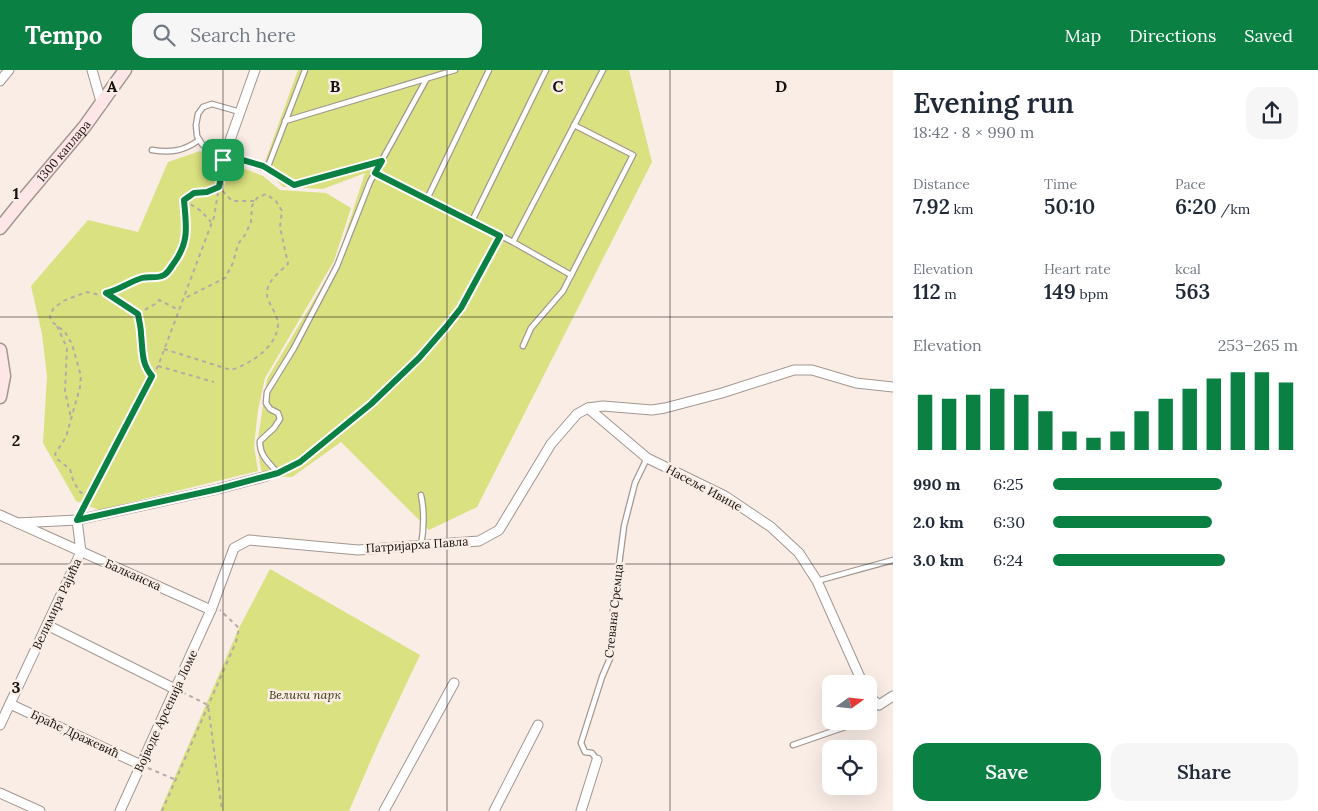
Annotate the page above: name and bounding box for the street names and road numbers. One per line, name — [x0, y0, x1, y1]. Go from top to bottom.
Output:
street label: 1300 каплара — [33, 117, 94, 185]
street label: Насеље Ивице — [664, 461, 745, 514]
street label: Патријарха Павла — [365, 533, 469, 556]
street label: Велимира Рајића — [29, 556, 84, 652]
street label: Балканска — [103, 556, 164, 594]
street label: Стевана Сремца — [601, 563, 626, 659]
street label: Војводе Арсенија Ломе — [131, 647, 201, 774]
street label: Браће Дражевић — [28, 706, 122, 761]

